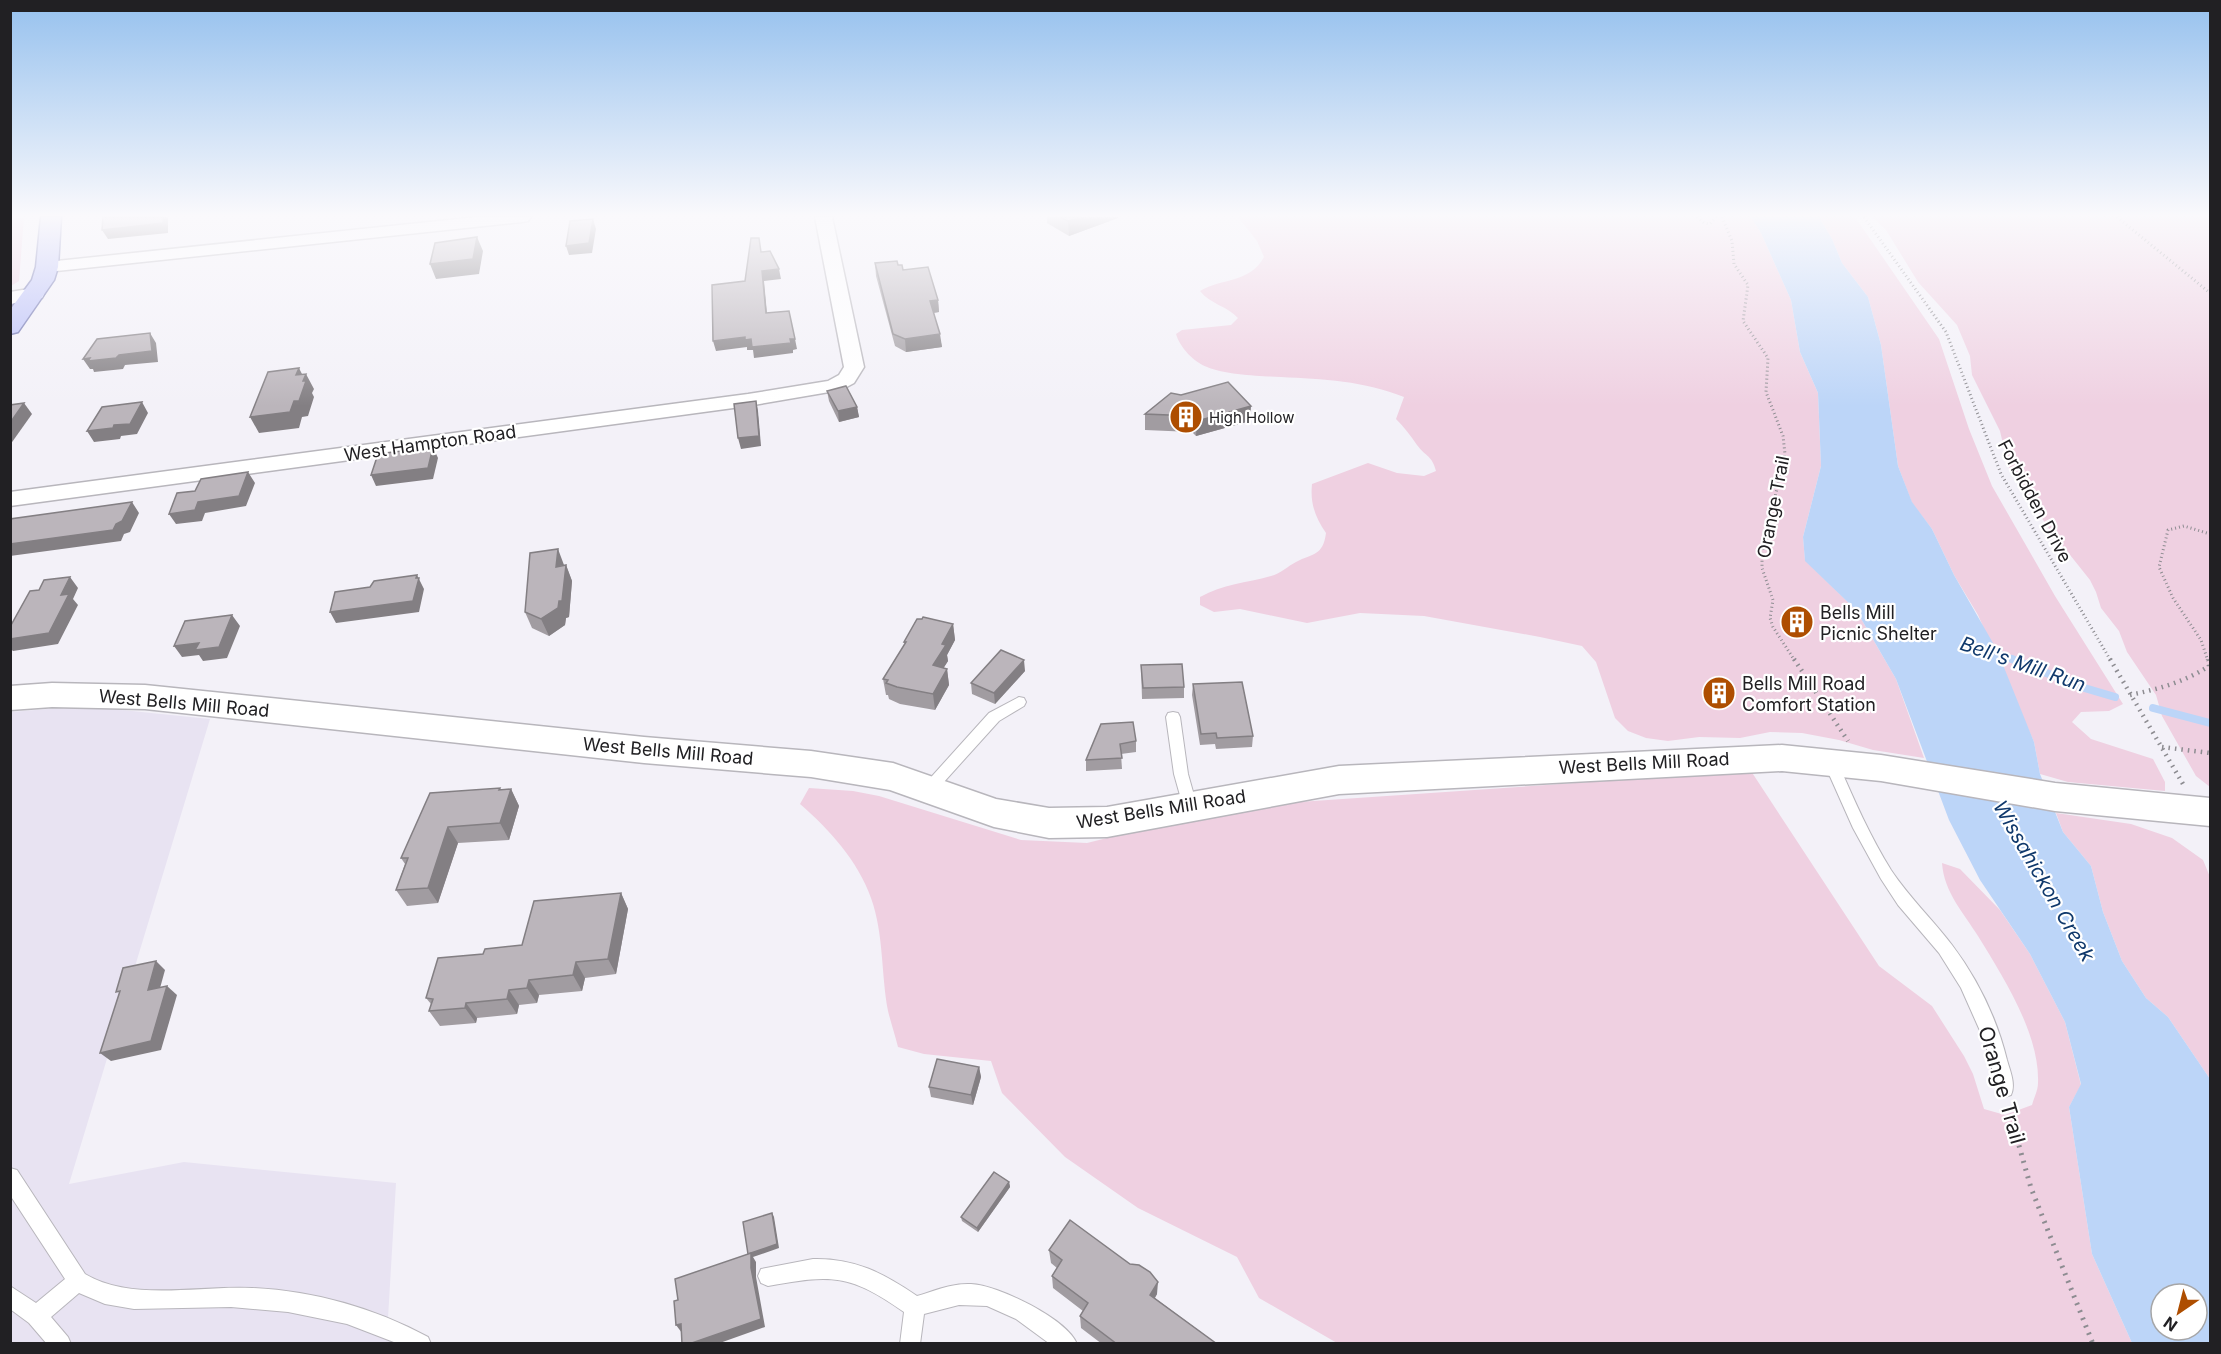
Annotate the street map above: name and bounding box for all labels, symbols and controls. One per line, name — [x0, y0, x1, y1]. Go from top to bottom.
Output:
building icon: High Hollow — [1168, 399, 1204, 435]
place label: High Hollow — [1209, 408, 1294, 427]
street label: West Hampton Road — [343, 421, 517, 465]
street label: Forbidden Drive — [1994, 436, 2076, 566]
street label: Orange Trail — [1753, 454, 1793, 560]
place label: Bells Mill Picnic Shelter — [1820, 602, 1937, 644]
building icon: Bells Mill Picnic Shelter — [1779, 604, 1815, 640]
water label: Bell's Mill Run — [1957, 631, 2089, 697]
place label: Bells Mill Road Comfort Station — [1742, 673, 1876, 715]
building icon: Bells Mill Road Comfort Station — [1701, 675, 1737, 711]
street label: West Bells Mill Road — [98, 685, 270, 721]
street label: West Bells Mill Road — [582, 733, 754, 769]
street label: West Bells Mill Road — [1558, 748, 1730, 778]
street label: West Bells Mill Road — [1075, 785, 1247, 833]
water label: Wissahickon Creek — [1988, 796, 2100, 967]
street label: Orange Trail — [1973, 1023, 2031, 1147]
north arrow — [2149, 1282, 2209, 1342]
text: N — [2160, 1313, 2181, 1336]

